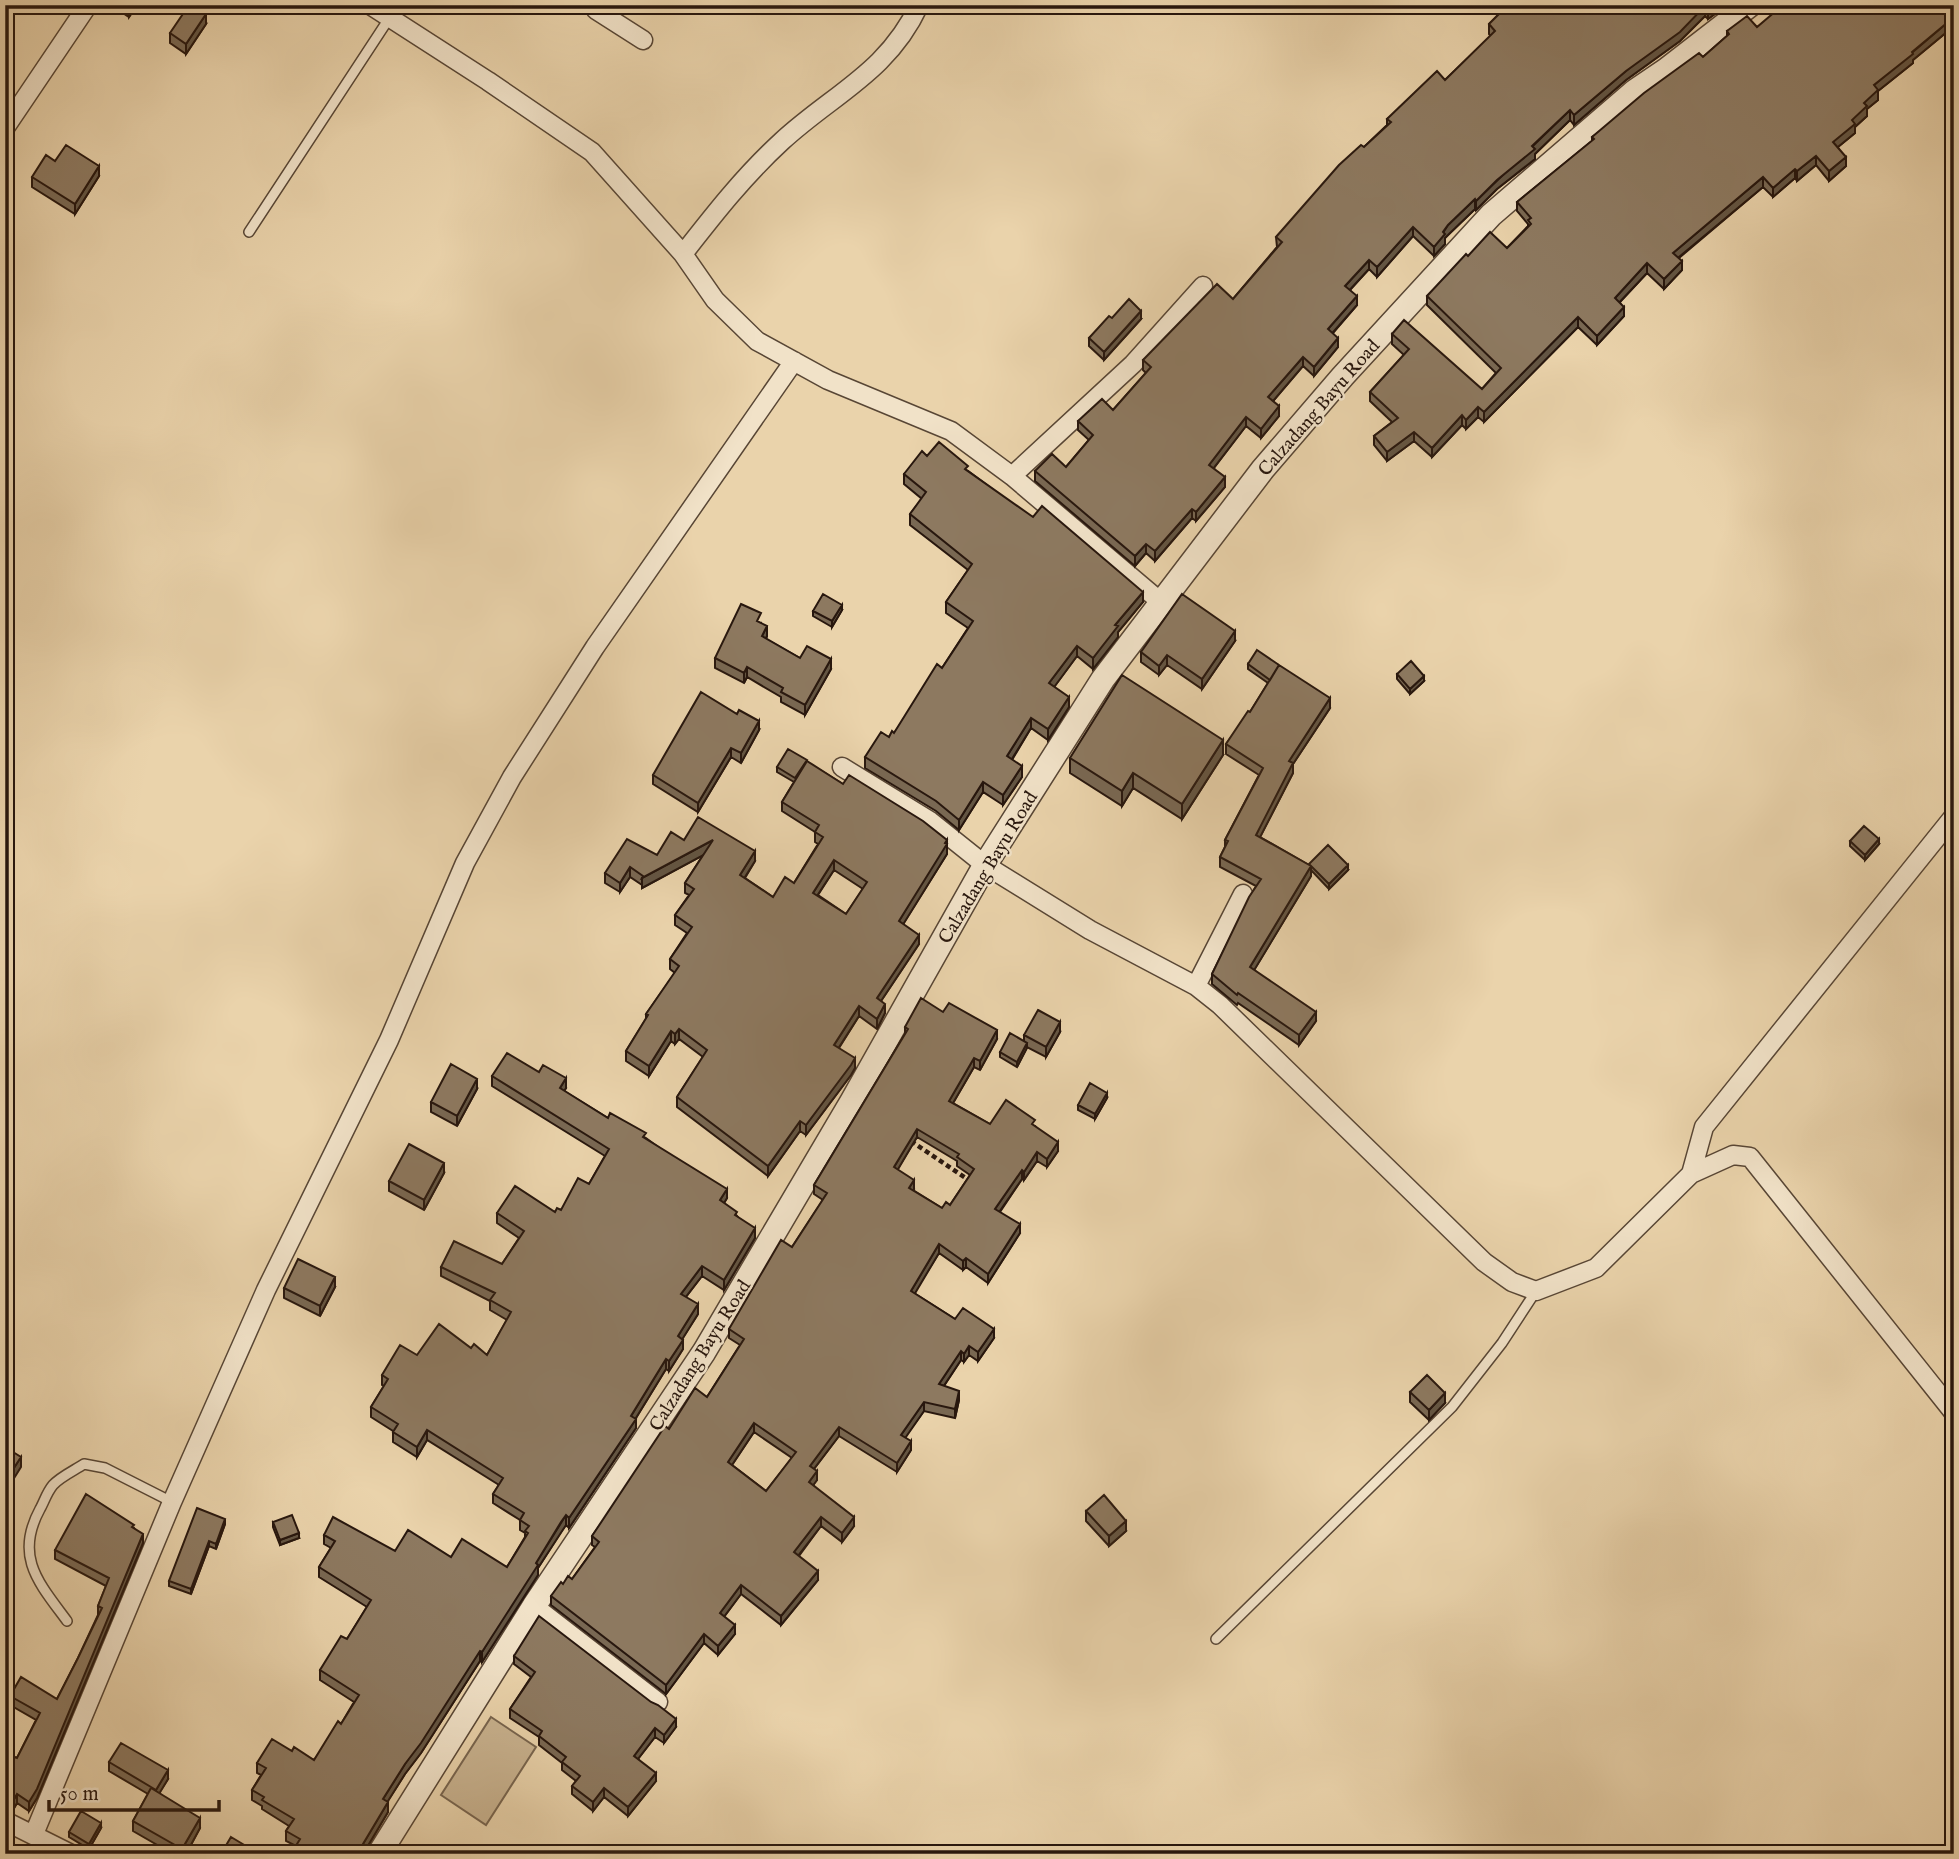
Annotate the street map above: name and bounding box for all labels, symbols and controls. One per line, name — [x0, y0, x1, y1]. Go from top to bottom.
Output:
street label: Calzadang Bayu Road — [1253, 334, 1386, 482]
street label: Calzadang Bayu Road — [934, 787, 1044, 949]
street label: Calzadang Bayu Road — [644, 1275, 757, 1436]
scale bar — [49, 1768, 219, 1812]
text: 50 m — [60, 1781, 99, 1808]

